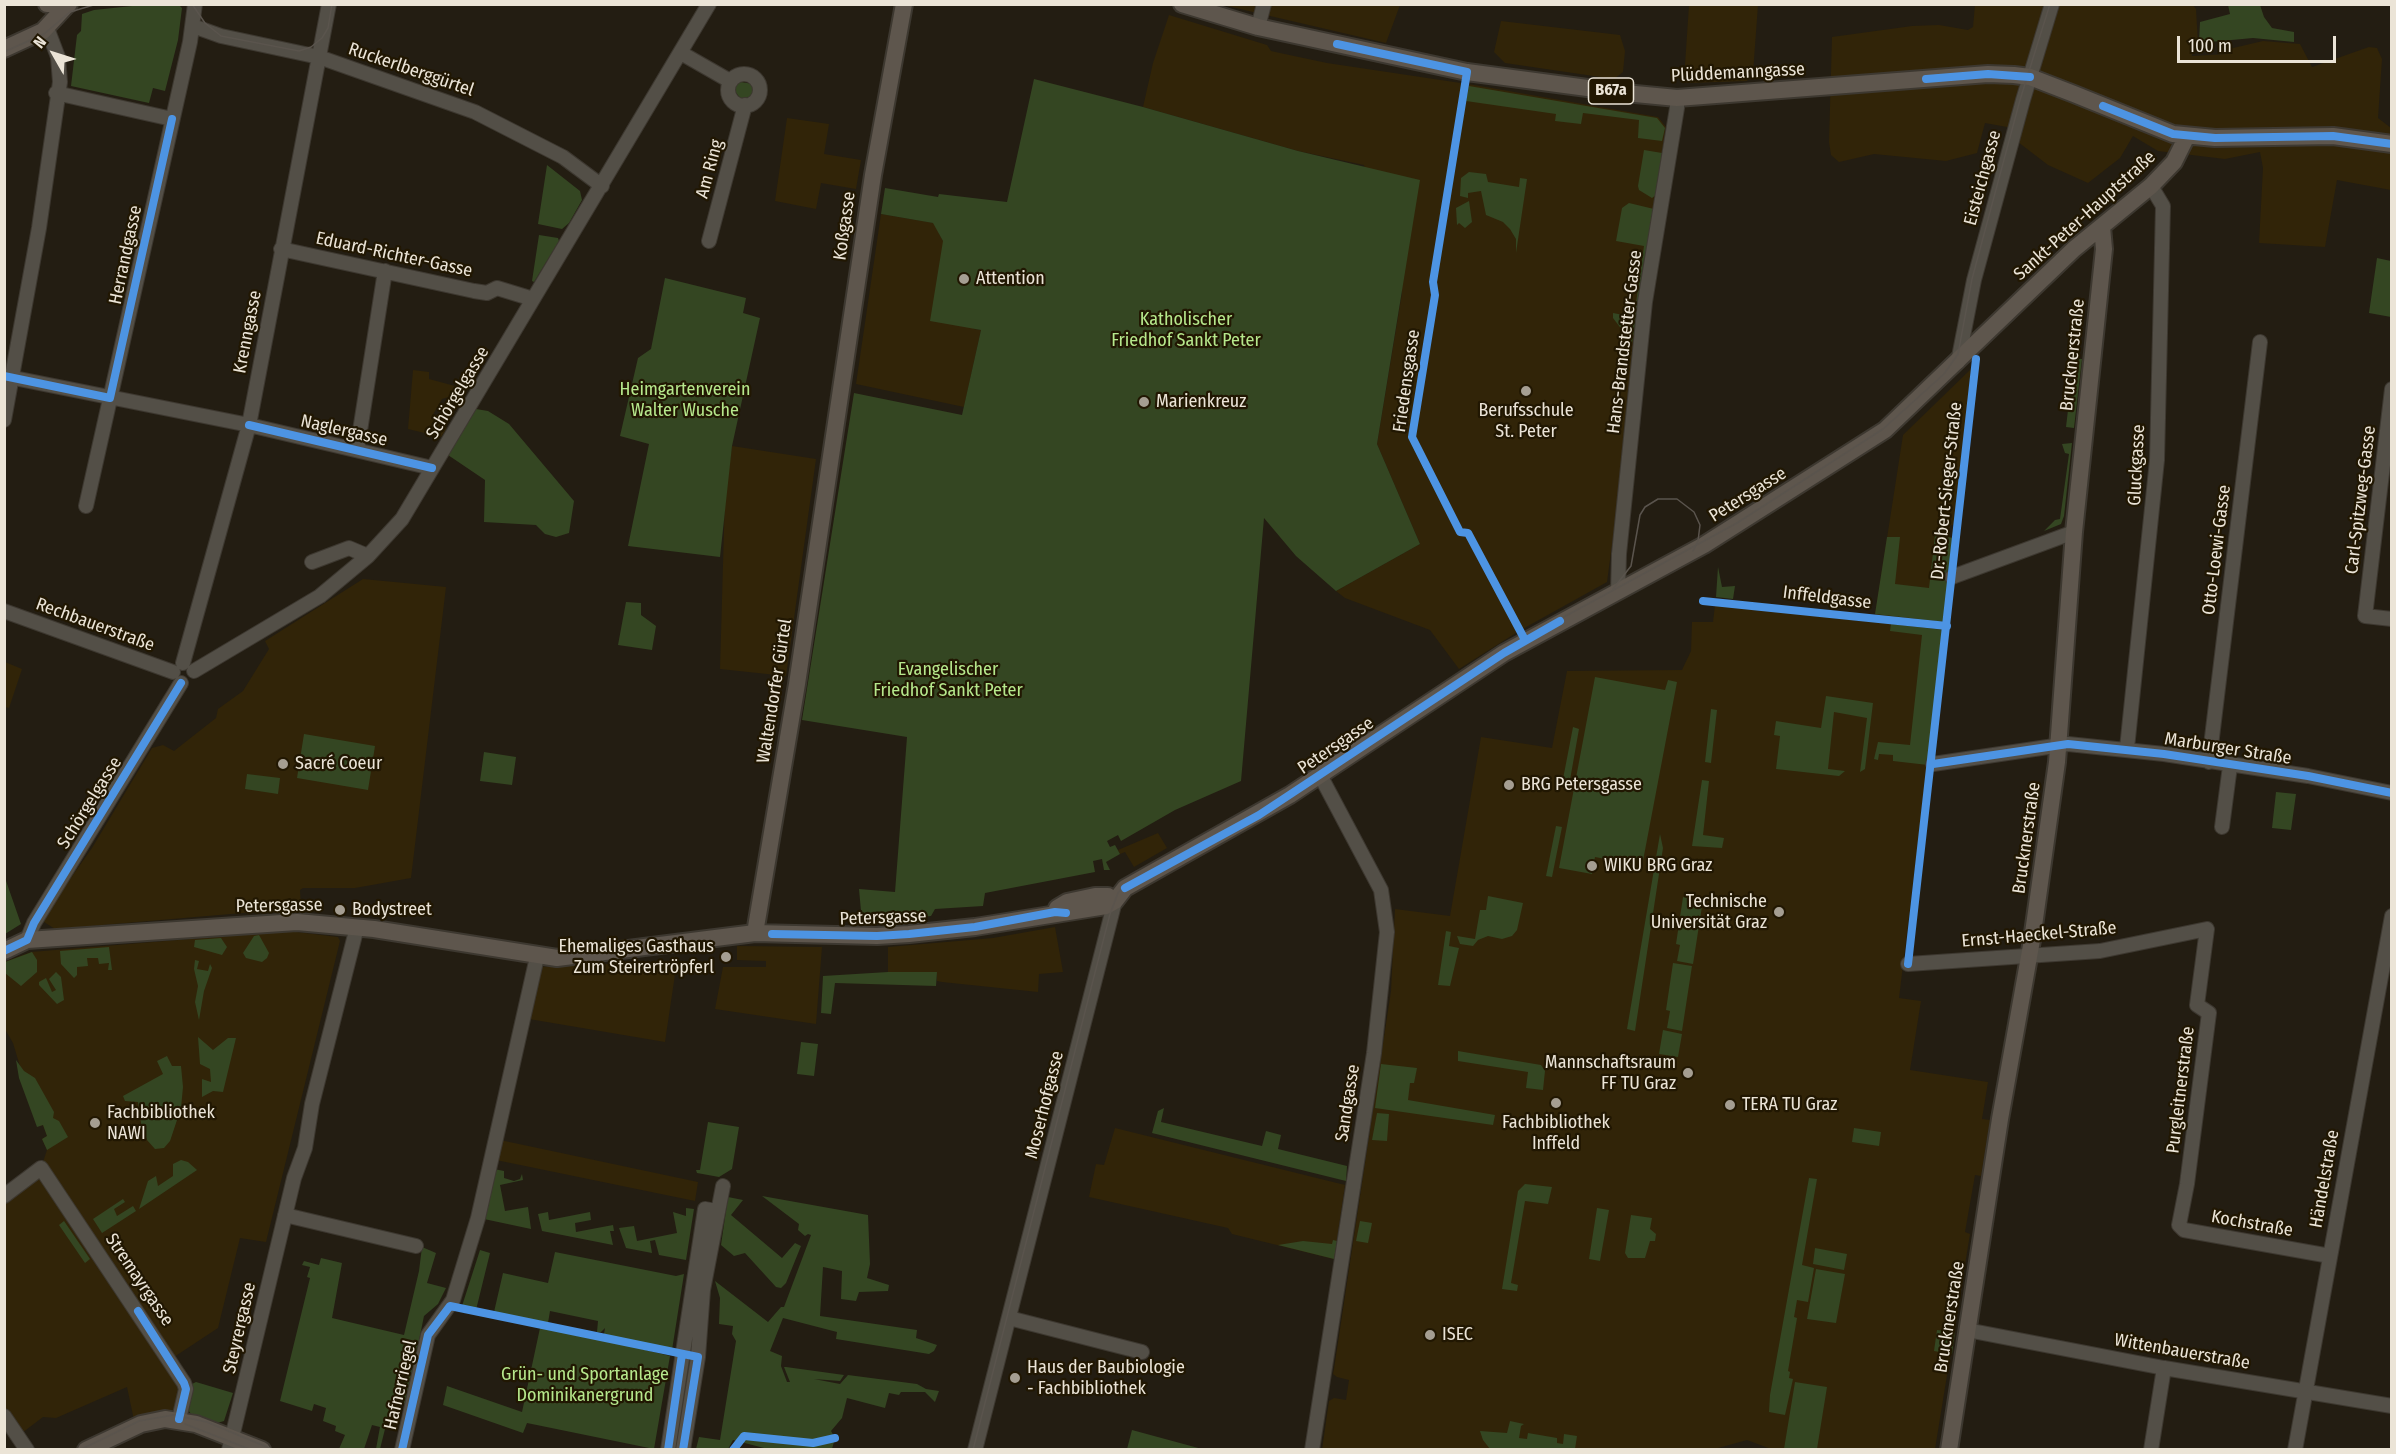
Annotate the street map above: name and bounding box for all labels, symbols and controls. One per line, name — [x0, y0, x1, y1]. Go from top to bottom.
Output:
north arrow — [24, 24, 84, 84]
scale bar — [2180, 24, 2339, 62]
text: N — [29, 33, 50, 52]
text: 100 m — [2188, 35, 2232, 57]
street label: Ruckerlberggürtel — [345, 38, 477, 102]
street label: Plüddemanngasse — [1670, 59, 1806, 87]
road number: B67a — [1588, 78, 1634, 104]
street label: Eisteichgasse — [1960, 128, 2006, 228]
street label: Am Ring — [692, 137, 728, 201]
street label: Sankt-Peter-Hauptstraße — [2010, 147, 2160, 285]
street label: Koßgasse — [829, 190, 861, 262]
street label: Herrandgasse — [105, 204, 147, 306]
street label: Eduard-Richter-Gasse — [314, 228, 474, 282]
street label: Hans-Brandstetter-Gasse — [1603, 249, 1647, 435]
place label: Attention — [976, 268, 1045, 290]
marker: Attention — [957, 272, 971, 286]
street label: Krenngasse — [229, 289, 267, 375]
street label: Brucknerstraße — [2056, 298, 2090, 412]
park label: Katholischer Friedhof Sankt Peter — [1111, 309, 1261, 352]
street label: Friedensgasse — [1389, 328, 1425, 434]
street label: Schörgelgasse — [422, 343, 494, 443]
park label: Heimgartenverein Walter Wusche — [620, 379, 750, 422]
marker: Berufsschule St. Peter — [1519, 384, 1533, 398]
place label: Marienkreuz — [1156, 391, 1246, 413]
marker: Marienkreuz — [1137, 395, 1151, 409]
place label: Berufsschule St. Peter — [1478, 400, 1574, 442]
street label: Dr.-Robert-Sieger-Straße — [1927, 401, 1967, 581]
street label: Naglergasse — [298, 411, 390, 451]
street label: Gluckgasse — [2124, 424, 2150, 506]
street label: Carl-Spitzweg-Gasse — [2341, 425, 2381, 575]
street label: Petersgasse — [1705, 463, 1791, 527]
street label: Otto-Loewi-Gasse — [2198, 484, 2236, 616]
street label: Inffeldgasse — [1781, 582, 1873, 614]
street label: Rechbauerstraße — [33, 594, 157, 656]
street label: Waltendorfer Gürtel — [753, 617, 797, 765]
park label: Evangelischer Friedhof Sankt Peter — [873, 659, 1023, 702]
street label: Petersgasse — [1294, 713, 1378, 779]
street label: Marburger Straße — [2163, 728, 2293, 770]
street label: Schörgelgasse — [53, 753, 127, 853]
place label: Sacré Coeur — [295, 753, 382, 775]
marker: Sacré Coeur — [276, 757, 290, 771]
place label: BRG Petersgasse — [1521, 774, 1642, 796]
marker: BRG Petersgasse — [1502, 778, 1516, 792]
street label: Brucknerstraße — [2008, 781, 2046, 895]
place label: WIKU BRG Graz — [1604, 855, 1712, 877]
marker: WIKU BRG Graz — [1585, 859, 1599, 873]
place label: Technische Universität Graz — [1651, 891, 1767, 934]
street label: Petersgasse — [235, 894, 323, 918]
place label: Bodystreet — [352, 899, 432, 921]
marker: Bodystreet — [333, 903, 347, 917]
marker: Technische Universität Graz — [1772, 905, 1786, 919]
street label: Petersgasse — [839, 906, 927, 930]
street label: Ernst-Haeckel-Straße — [1961, 917, 2117, 953]
place label: Ehemaliges Gasthaus Zum Steirertröpferl — [558, 936, 714, 978]
marker: Ehemaliges Gasthaus Zum Steirertröpferl — [719, 950, 733, 964]
street label: Purgleitnerstraße — [2162, 1025, 2200, 1155]
street label: Moserhofgasse — [1021, 1049, 1069, 1161]
place label: Mannschaftsraum FF TU Graz — [1545, 1052, 1676, 1094]
street label: Sandgasse — [1331, 1063, 1365, 1143]
marker: Mannschaftsraum FF TU Graz — [1681, 1066, 1695, 1080]
place label: TERA TU Graz — [1742, 1094, 1837, 1116]
marker: Fachbibliothek Inffeld — [1549, 1096, 1563, 1110]
marker: TERA TU Graz — [1723, 1098, 1737, 1112]
place label: Fachbibliothek NAWI — [107, 1102, 215, 1144]
place label: Fachbibliothek Inffeld — [1502, 1112, 1610, 1154]
marker: Fachbibliothek NAWI — [88, 1116, 102, 1130]
street label: Händelstraße — [2306, 1128, 2344, 1230]
street label: Kochstraße — [2209, 1206, 2295, 1242]
street label: Stremayrgasse — [100, 1230, 178, 1330]
street label: Brucknerstraße — [1931, 1260, 1969, 1374]
street label: Steyrergasse — [219, 1280, 261, 1376]
place label: ISEC — [1442, 1324, 1473, 1346]
marker: ISEC — [1423, 1328, 1437, 1342]
street label: Wittenbauerstraße — [2113, 1329, 2251, 1375]
street label: Hafnerriegel — [380, 1338, 422, 1432]
place label: Haus der Baubiologie - Fachbibliothek — [1027, 1357, 1185, 1400]
park label: Grün- und Sportanlage Dominikanergrund — [501, 1364, 669, 1406]
marker: Haus der Baubiologie - Fachbibliothek — [1008, 1371, 1022, 1385]

